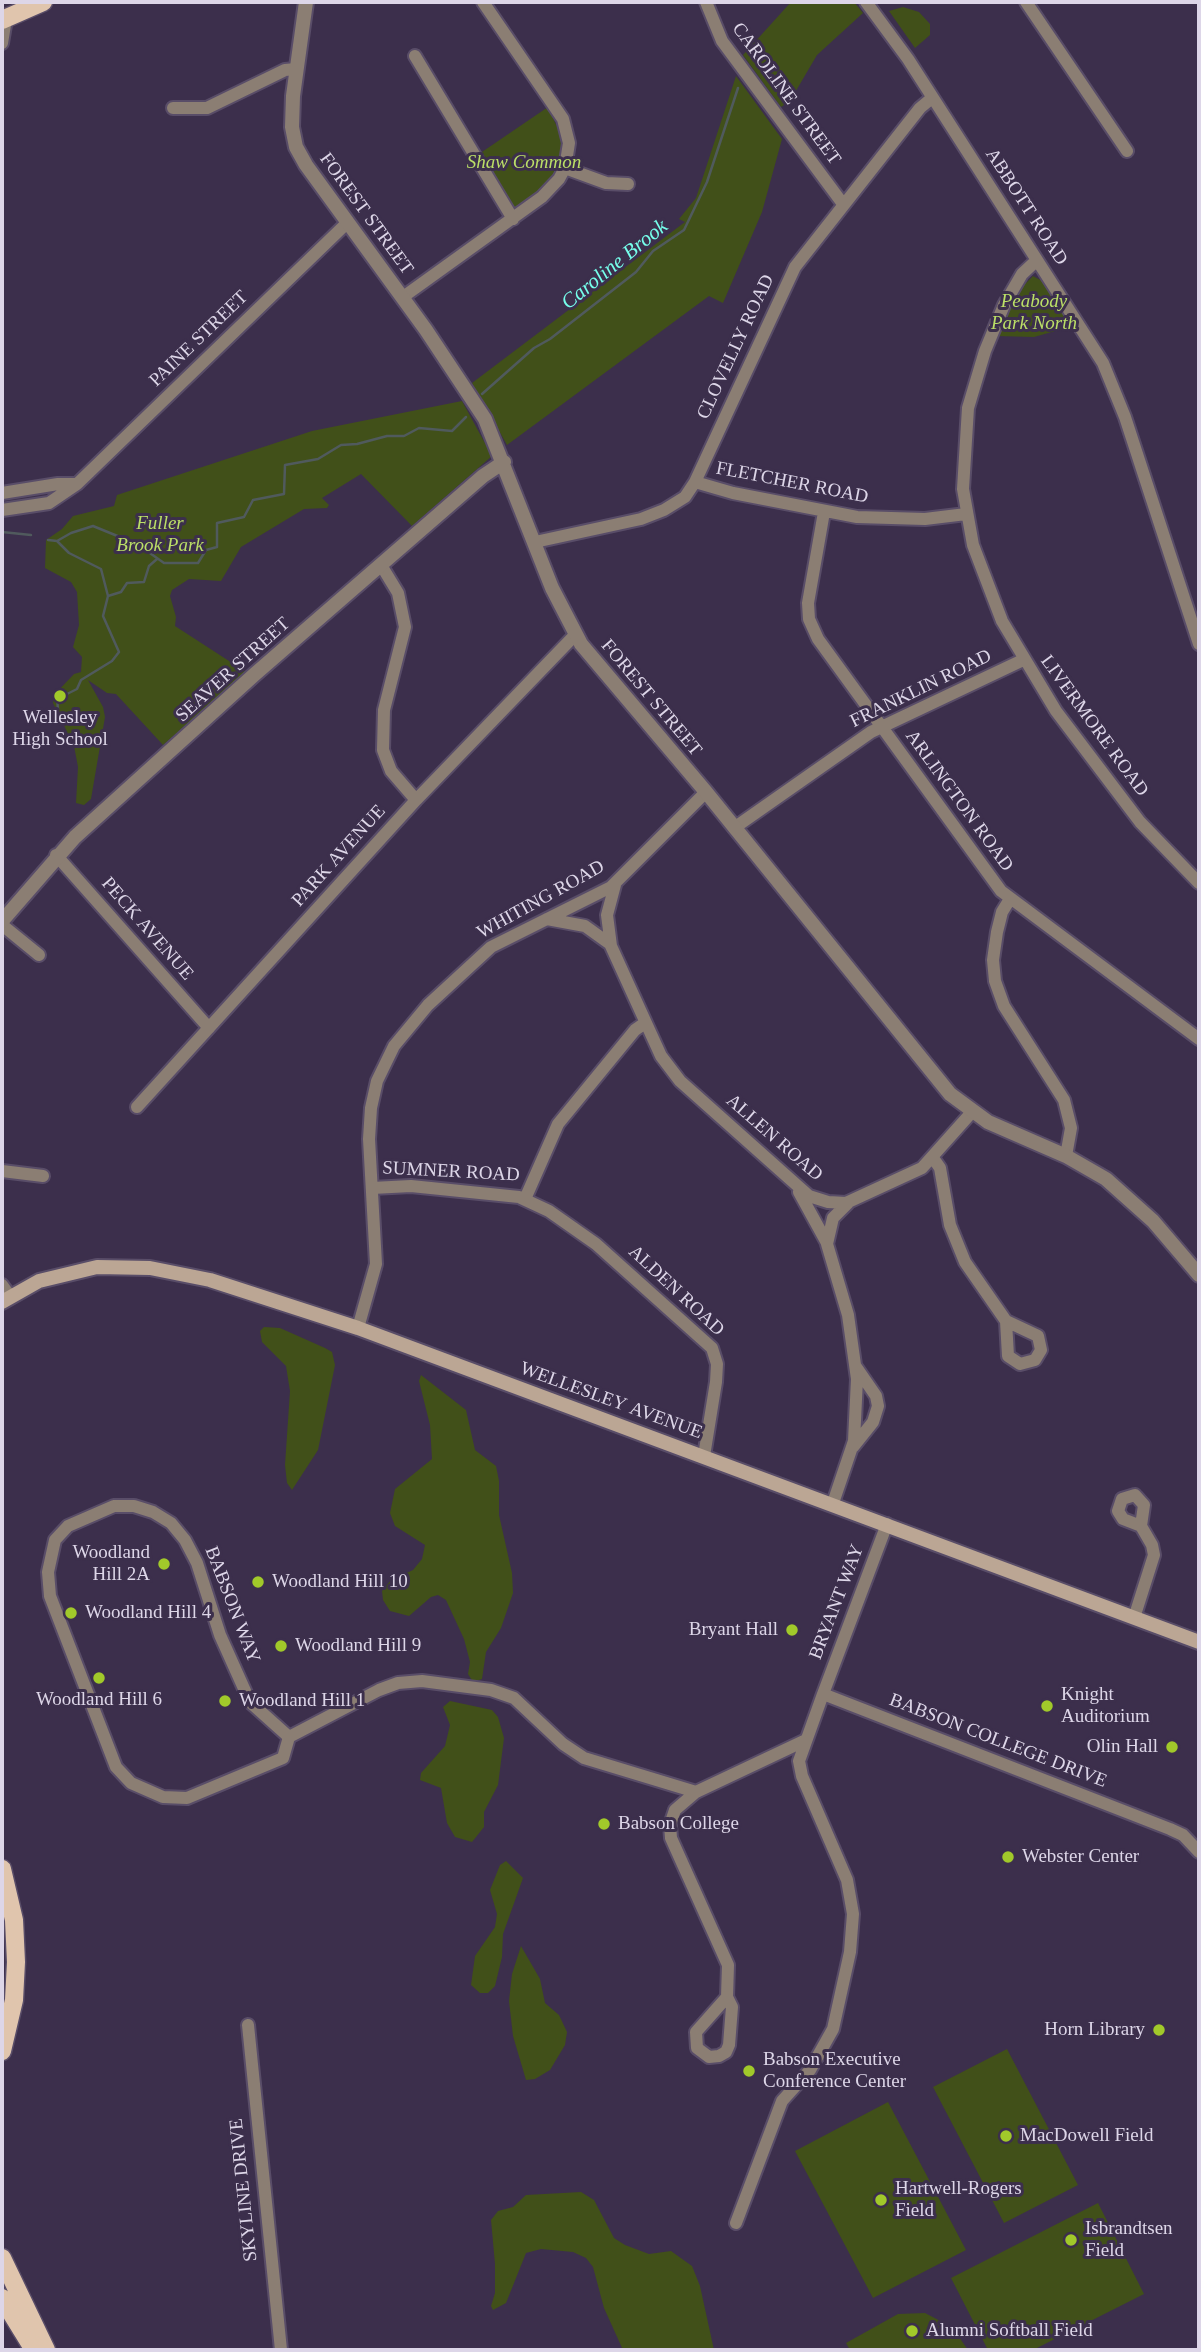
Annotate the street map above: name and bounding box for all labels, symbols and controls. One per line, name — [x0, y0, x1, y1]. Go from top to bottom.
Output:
street label: CAROLINE STREET — [727, 18, 845, 170]
street label: ABBOTT ROAD — [980, 144, 1072, 270]
street label: FOREST STREET — [314, 149, 418, 279]
park label: Shaw Common — [467, 152, 581, 174]
water label: Caroline Brook — [557, 214, 673, 316]
street label: CLOVELLY ROAD — [693, 271, 779, 423]
street label: PAINE STREET — [145, 286, 253, 392]
park label: Peabody Park North — [991, 291, 1077, 335]
street label: FLETCHER ROAD — [714, 457, 870, 509]
park label: Fuller Brook Park — [116, 513, 204, 557]
street label: SEAVER STREET — [171, 613, 295, 727]
street label: FOREST STREET — [596, 635, 706, 761]
street label: FRANKLIN ROAD — [847, 645, 995, 733]
street label: LIVERMORE ROAD — [1035, 651, 1153, 801]
marker: Wellesley High School — [52, 688, 68, 704]
place label: Wellesley High School — [12, 707, 108, 751]
street label: ARLINGTON ROAD — [900, 726, 1018, 876]
street label: PARK AVENUE — [287, 800, 391, 912]
street label: WHITING ROAD — [473, 856, 609, 944]
street label: PECK AVENUE — [96, 873, 198, 985]
street label: ALLEN ROAD — [721, 1090, 827, 1186]
street label: SUMNER ROAD — [382, 1157, 520, 1187]
street label: ALDEN ROAD — [623, 1241, 729, 1341]
street label: WELLESLEY AVENUE — [517, 1357, 705, 1445]
street label: BRYANT WAY — [805, 1541, 869, 1663]
place label: Woodland Hill 2A — [72, 1542, 150, 1586]
street label: BABSON WAY — [199, 1543, 265, 1667]
marker: Woodland Hill 2A — [156, 1556, 172, 1572]
place label: Woodland Hill 10 — [272, 1571, 408, 1593]
marker: Woodland Hill 10 — [250, 1574, 266, 1590]
place label: Woodland Hill 4 — [85, 1602, 211, 1624]
marker: Woodland Hill 4 — [63, 1605, 79, 1621]
place label: Bryant Hall — [689, 1619, 778, 1641]
marker: Bryant Hall — [784, 1622, 800, 1638]
place label: Woodland Hill 9 — [295, 1635, 421, 1657]
marker: Woodland Hill 9 — [273, 1638, 289, 1654]
marker: Woodland Hill 6 — [91, 1670, 107, 1686]
place label: Knight Auditorium — [1061, 1684, 1150, 1728]
place label: Woodland Hill 6 — [36, 1689, 162, 1711]
street label: BABSON COLLEGE DRIVE — [886, 1689, 1110, 1793]
place label: Woodland Hill 1 — [239, 1690, 365, 1712]
marker: Woodland Hill 1 — [217, 1693, 233, 1709]
marker: Knight Auditorium — [1039, 1698, 1055, 1714]
place label: Olin Hall — [1087, 1736, 1158, 1758]
marker: Olin Hall — [1164, 1739, 1180, 1755]
place label: Babson College — [618, 1813, 739, 1835]
marker: Babson College — [596, 1816, 612, 1832]
place label: Webster Center — [1022, 1846, 1139, 1868]
marker: Webster Center — [1000, 1849, 1016, 1865]
place label: Horn Library — [1044, 2019, 1145, 2041]
marker: Horn Library — [1151, 2022, 1167, 2038]
place label: Babson Executive Conference Center — [763, 2049, 906, 2093]
marker: Babson Executive Conference Center — [741, 2063, 757, 2079]
street label: SKYLINE DRIVE — [225, 2117, 263, 2263]
place label: MacDowell Field — [1020, 2125, 1154, 2147]
marker: MacDowell Field — [998, 2128, 1014, 2144]
place label: Hartwell-Rogers Field — [895, 2178, 1022, 2222]
marker: Hartwell-Rogers Field — [873, 2192, 889, 2208]
place label: Isbrandtsen Field — [1085, 2218, 1173, 2262]
marker: Isbrandtsen Field — [1063, 2232, 1079, 2248]
place label: Alumni Softball Field — [926, 2320, 1093, 2342]
marker: Alumni Softball Field — [904, 2323, 920, 2339]

